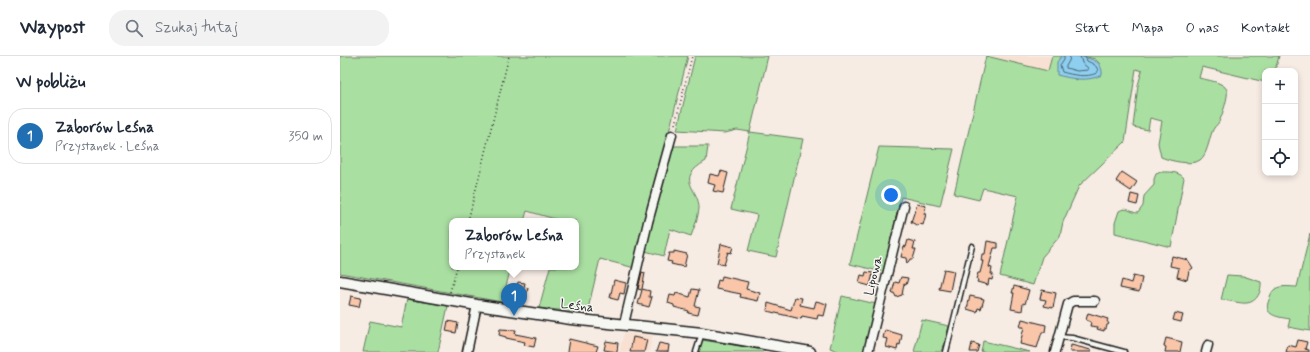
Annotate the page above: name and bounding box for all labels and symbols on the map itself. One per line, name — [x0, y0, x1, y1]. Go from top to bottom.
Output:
your location — [881, 185, 901, 205]
street label: Lipowa — [861, 254, 887, 297]
pin: 1 — [501, 283, 527, 316]
street label: Leśna — [559, 296, 595, 317]

